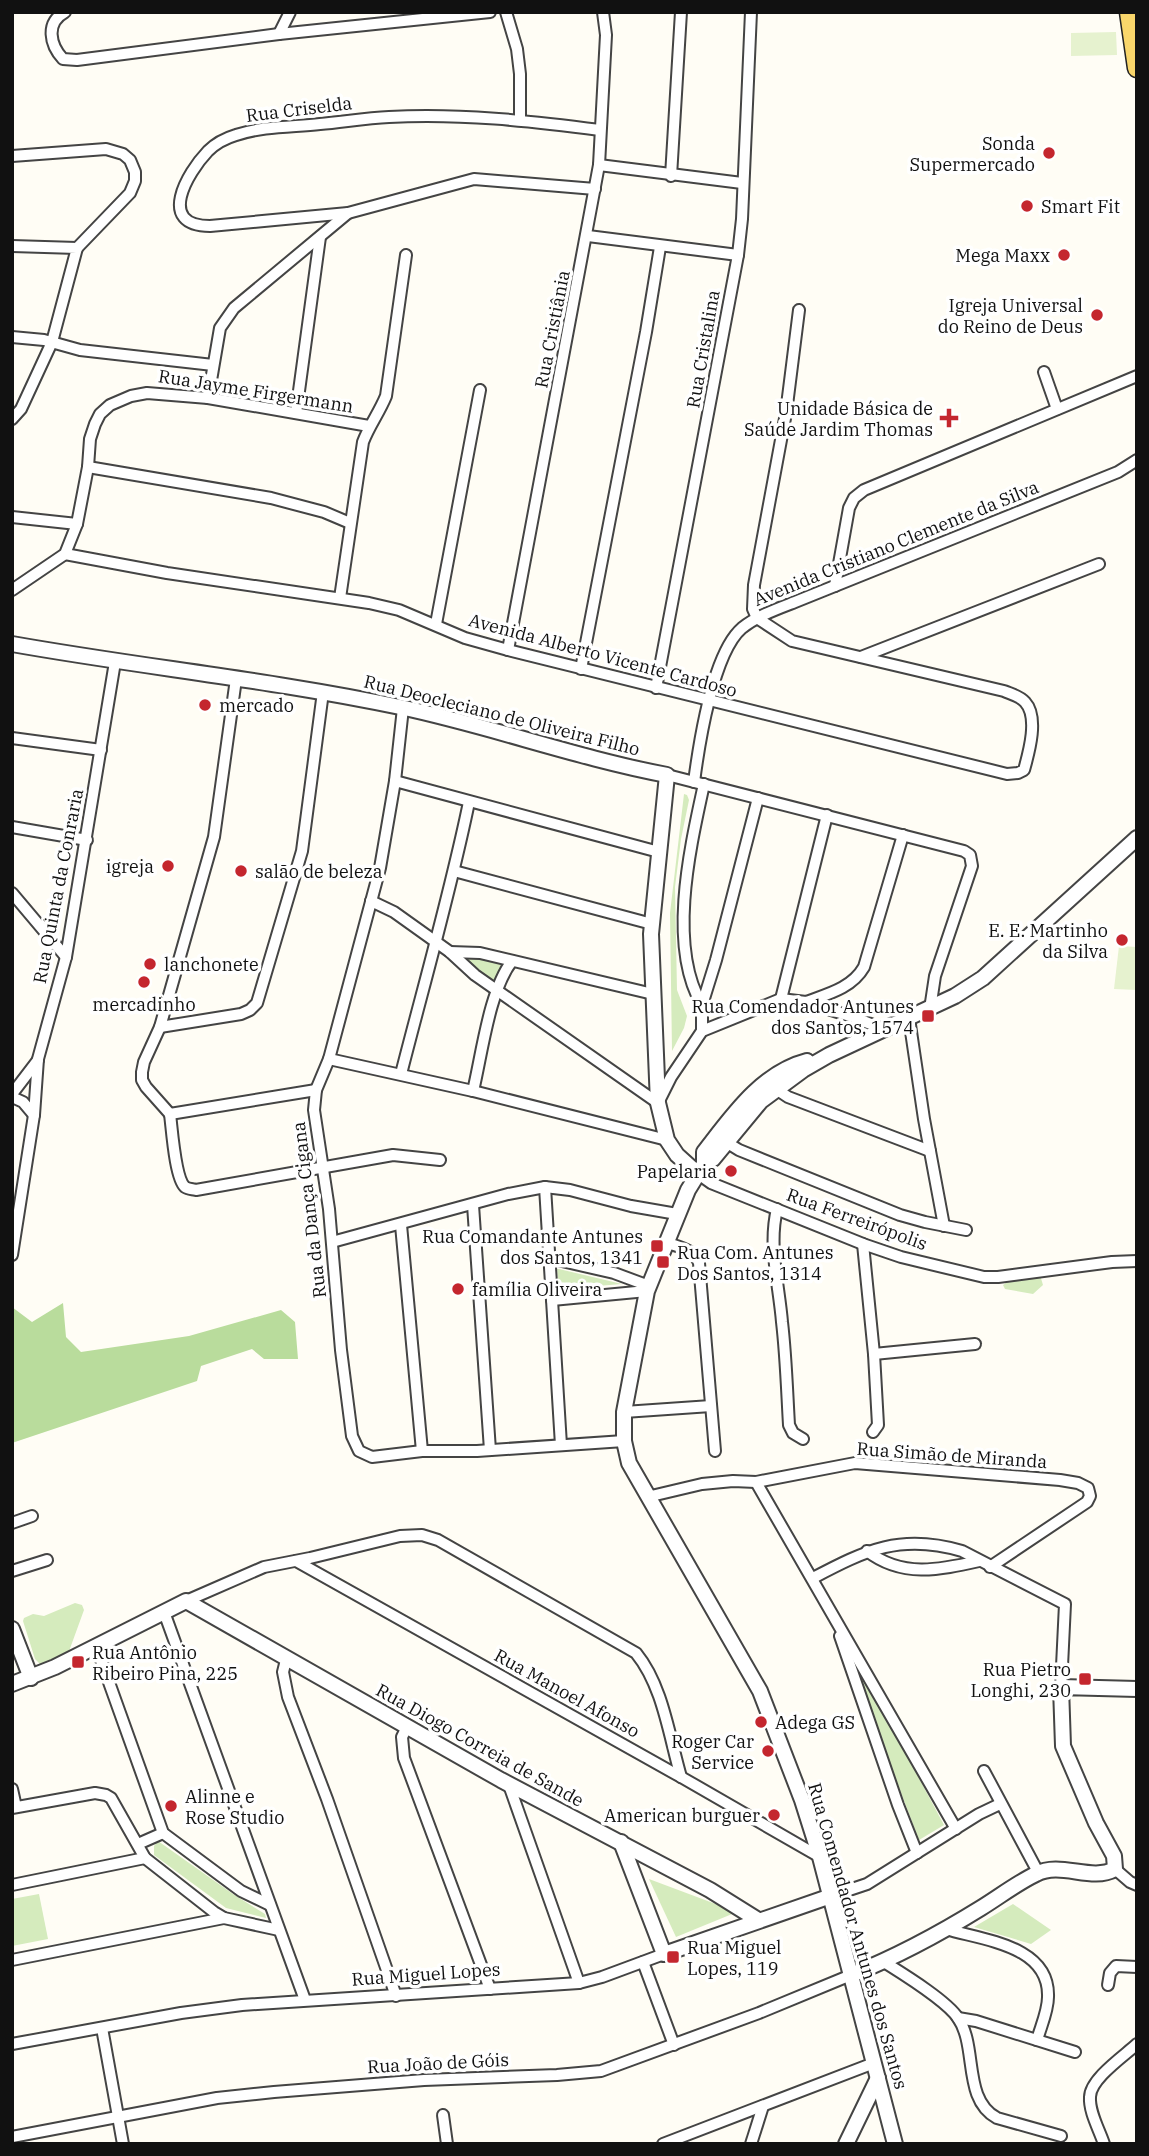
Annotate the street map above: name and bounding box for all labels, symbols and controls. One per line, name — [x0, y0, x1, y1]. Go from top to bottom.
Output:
street label: Rua Criselda — [245, 91, 354, 127]
place label: Sonda Supermercado — [910, 132, 1035, 176]
marker: Sonda Supermercado — [1041, 145, 1057, 161]
place label: Smart Fit — [1041, 195, 1120, 218]
marker: Smart Fit — [1019, 198, 1035, 214]
place label: Mega Maxx — [955, 244, 1050, 267]
marker: Mega Maxx — [1056, 247, 1072, 263]
street label: Rua Cristiânia — [529, 268, 575, 390]
street label: Rua Cristalina — [681, 288, 725, 410]
place label: Igreja Universal do Reino de Deus — [938, 294, 1083, 338]
marker: Igreja Universal do Reino de Deus — [1089, 307, 1105, 323]
street label: Rua Jayme Firgermann — [157, 364, 355, 418]
place label: Unidade Básica de Saúde Jardim Thomas — [744, 397, 933, 441]
marker: Unidade Básica de Saúde Jardim Thomas — [939, 408, 959, 428]
street label: Avenida Cristiano Clemente da Silva — [750, 475, 1042, 611]
street label: Avenida Alberto Vicente Cardoso — [466, 608, 740, 702]
street label: Rua Deocleciano de Oliveira Filho — [362, 670, 642, 760]
place label: mercado — [219, 694, 294, 717]
marker: mercado — [197, 697, 213, 713]
street label: Rua Quinta da Conraria — [28, 786, 88, 985]
place label: igreja — [106, 855, 154, 878]
marker: igreja — [160, 858, 176, 874]
place label: salão de beleza — [255, 860, 383, 883]
marker: salão de beleza — [233, 863, 249, 879]
place label: E. E. Martinho da Silva — [988, 919, 1108, 963]
marker: E. E. Martinho da Silva — [1114, 932, 1130, 948]
place label: lanchonete — [164, 953, 259, 976]
marker: lanchonete — [142, 956, 158, 972]
marker: mercadinho — [136, 974, 152, 990]
place label: mercadinho — [92, 993, 196, 1016]
place label: Rua Comendador Antunes dos Santos, 1574 — [692, 995, 914, 1039]
marker: Rua Comendador Antunes dos Santos, 1574 — [920, 1008, 936, 1024]
street label: Rua da Dança Cigana — [287, 1120, 331, 1300]
place label: Papelaria — [637, 1160, 717, 1183]
marker: Papelaria — [723, 1163, 739, 1179]
street label: Rua Ferreirópolis — [784, 1183, 930, 1255]
place label: Rua Comandante Antunes dos Santos, 1341 — [422, 1225, 643, 1269]
marker: Rua Comandante Antunes dos Santos, 1341 — [649, 1238, 665, 1254]
place label: Rua Com. Antunes Dos Santos, 1314 — [677, 1241, 833, 1285]
marker: Rua Com. Antunes Dos Santos, 1314 — [655, 1254, 671, 1270]
place label: família Oliveira — [472, 1278, 603, 1301]
marker: família Oliveira — [450, 1281, 466, 1297]
street label: Rua Simão de Miranda — [856, 1437, 1048, 1473]
place label: Rua Antônio Ribeiro Pina, 225 — [92, 1641, 238, 1685]
street label: Rua Manoel Afonso — [490, 1643, 644, 1743]
marker: Rua Antônio Ribeiro Pina, 225 — [70, 1654, 86, 1670]
place label: Rua Pietro Longhi, 230 — [970, 1658, 1071, 1702]
marker: Rua Pietro Longhi, 230 — [1077, 1671, 1093, 1687]
street label: Rua Diogo Correia de Sande — [372, 1678, 588, 1812]
place label: Adega GS — [775, 1711, 855, 1734]
marker: Adega GS — [753, 1714, 769, 1730]
place label: Roger Car Service — [671, 1730, 754, 1774]
marker: Roger Car Service — [760, 1743, 776, 1759]
street label: Rua Comendador Antunes dos Santos — [803, 1780, 913, 2092]
place label: Alinne e Rose Studio — [185, 1785, 284, 1829]
marker: Alinne e Rose Studio — [163, 1798, 179, 1814]
place label: American burguer — [604, 1804, 760, 1827]
marker: American burguer — [766, 1807, 782, 1823]
place label: Rua Miguel Lopes, 119 — [687, 1936, 782, 1980]
marker: Rua Miguel Lopes, 119 — [665, 1949, 681, 1965]
street label: Rua Miguel Lopes — [351, 1957, 501, 1991]
street label: Rua João de Góis — [366, 2048, 510, 2078]

